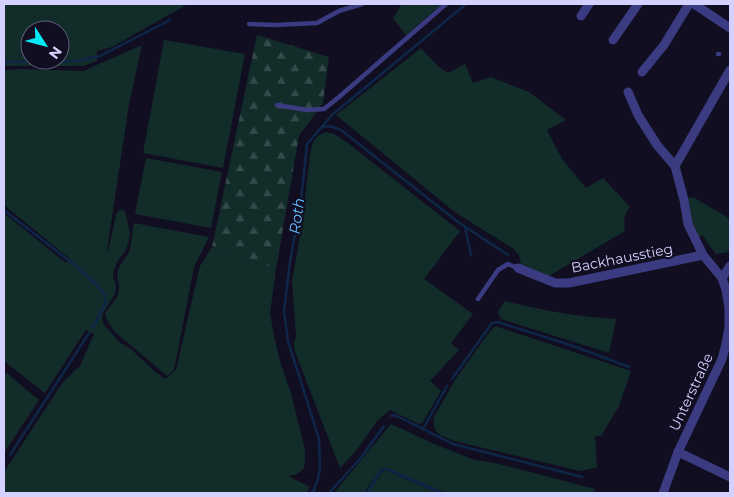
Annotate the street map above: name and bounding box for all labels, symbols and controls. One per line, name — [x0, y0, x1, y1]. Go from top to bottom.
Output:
north arrow — [20, 20, 70, 70]
text: N — [45, 43, 66, 63]
water label: Roth — [285, 197, 308, 235]
street label: Backhausstieg — [570, 239, 674, 277]
street label: Unterstraße — [665, 350, 717, 434]

